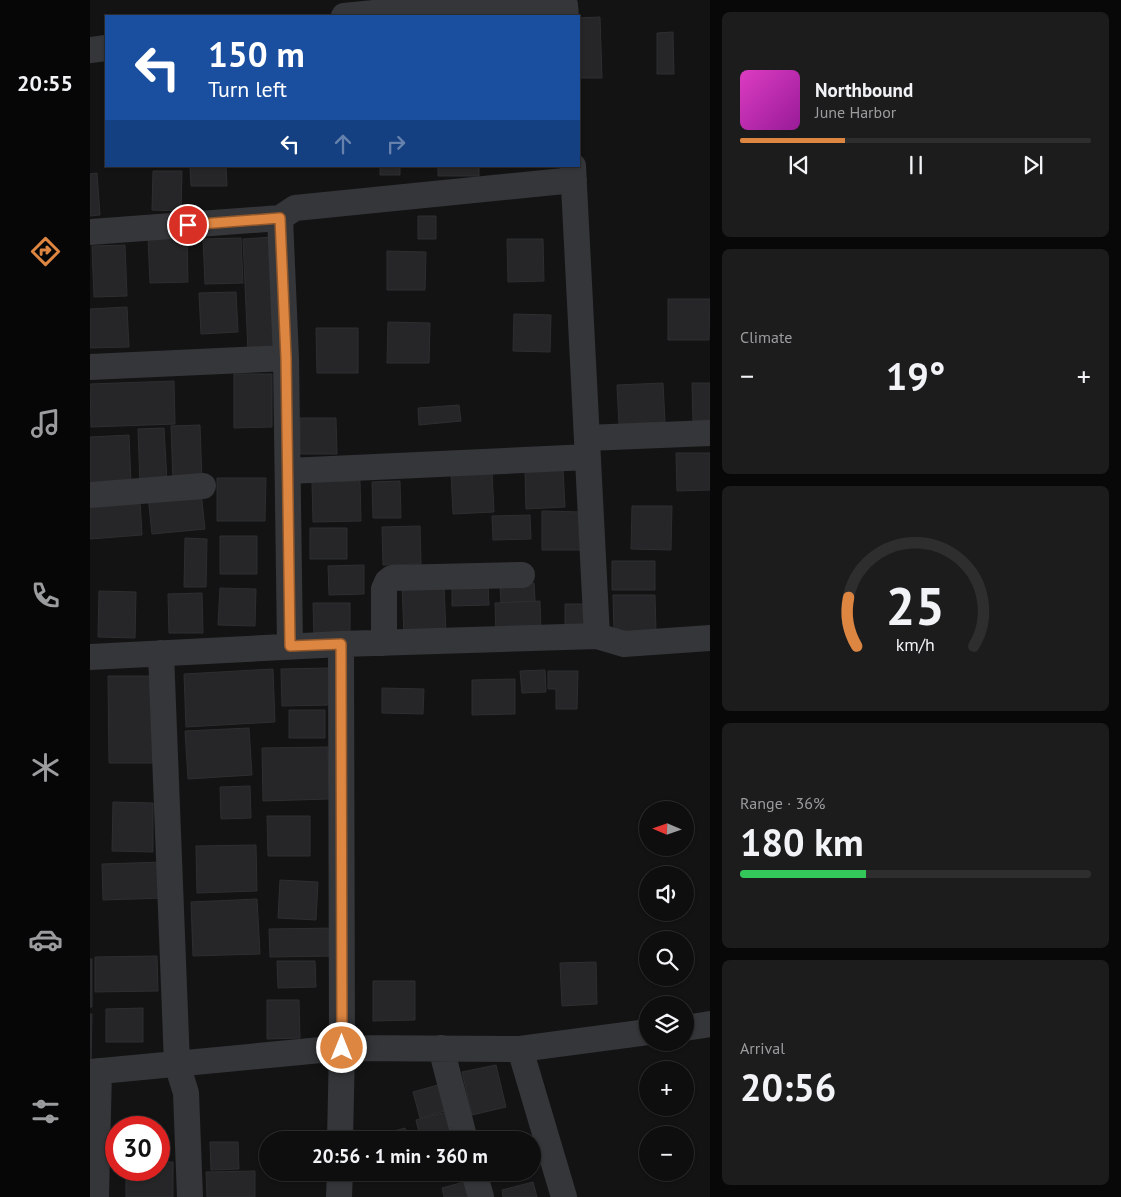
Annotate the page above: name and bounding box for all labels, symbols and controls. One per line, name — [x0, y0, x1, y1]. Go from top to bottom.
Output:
text: 150 m — [208, 31, 305, 77]
icon: left — [125, 35, 190, 100]
text: 20:55 — [17, 69, 73, 97]
text: Turn left — [208, 75, 287, 103]
text: Northbound — [815, 78, 913, 102]
text: June Harbor — [815, 102, 896, 122]
icon: left — [276, 130, 304, 158]
icon: ahead — [329, 130, 357, 158]
icon: right — [382, 130, 410, 158]
icon: previous — [785, 151, 813, 179]
icon: pause — [902, 151, 930, 179]
icon: next — [1019, 151, 1047, 179]
pin — [167, 204, 209, 246]
icon: arrive — [174, 211, 202, 239]
icon: directions — [28, 234, 63, 269]
text: Climate — [740, 327, 792, 347]
text: 19° — [886, 351, 945, 400]
text: − — [740, 357, 754, 394]
text: + — [1077, 357, 1091, 394]
icon: music — [28, 406, 63, 441]
text: 25 — [886, 572, 945, 639]
icon: phone — [28, 578, 63, 613]
text: km/h — [896, 633, 935, 656]
icon: climate — [28, 750, 63, 785]
text: Range · 36% — [740, 793, 825, 813]
north arrow — [639, 801, 694, 856]
map controls — [639, 801, 694, 1181]
text: 180 km — [740, 817, 864, 866]
button: sound — [639, 866, 694, 921]
icon: car — [28, 922, 63, 957]
button: search — [639, 931, 694, 986]
button: layers — [639, 996, 694, 1051]
position arrow — [315, 1021, 367, 1073]
text: Arrival — [740, 1038, 785, 1058]
button: + — [639, 1061, 694, 1116]
text: 20:56 — [740, 1062, 836, 1111]
icon: filters — [28, 1094, 63, 1129]
speed limit sign: 30 — [105, 1116, 170, 1181]
button: − — [639, 1126, 694, 1181]
text: 20:56 · 1 min · 360 m — [312, 1144, 488, 1168]

